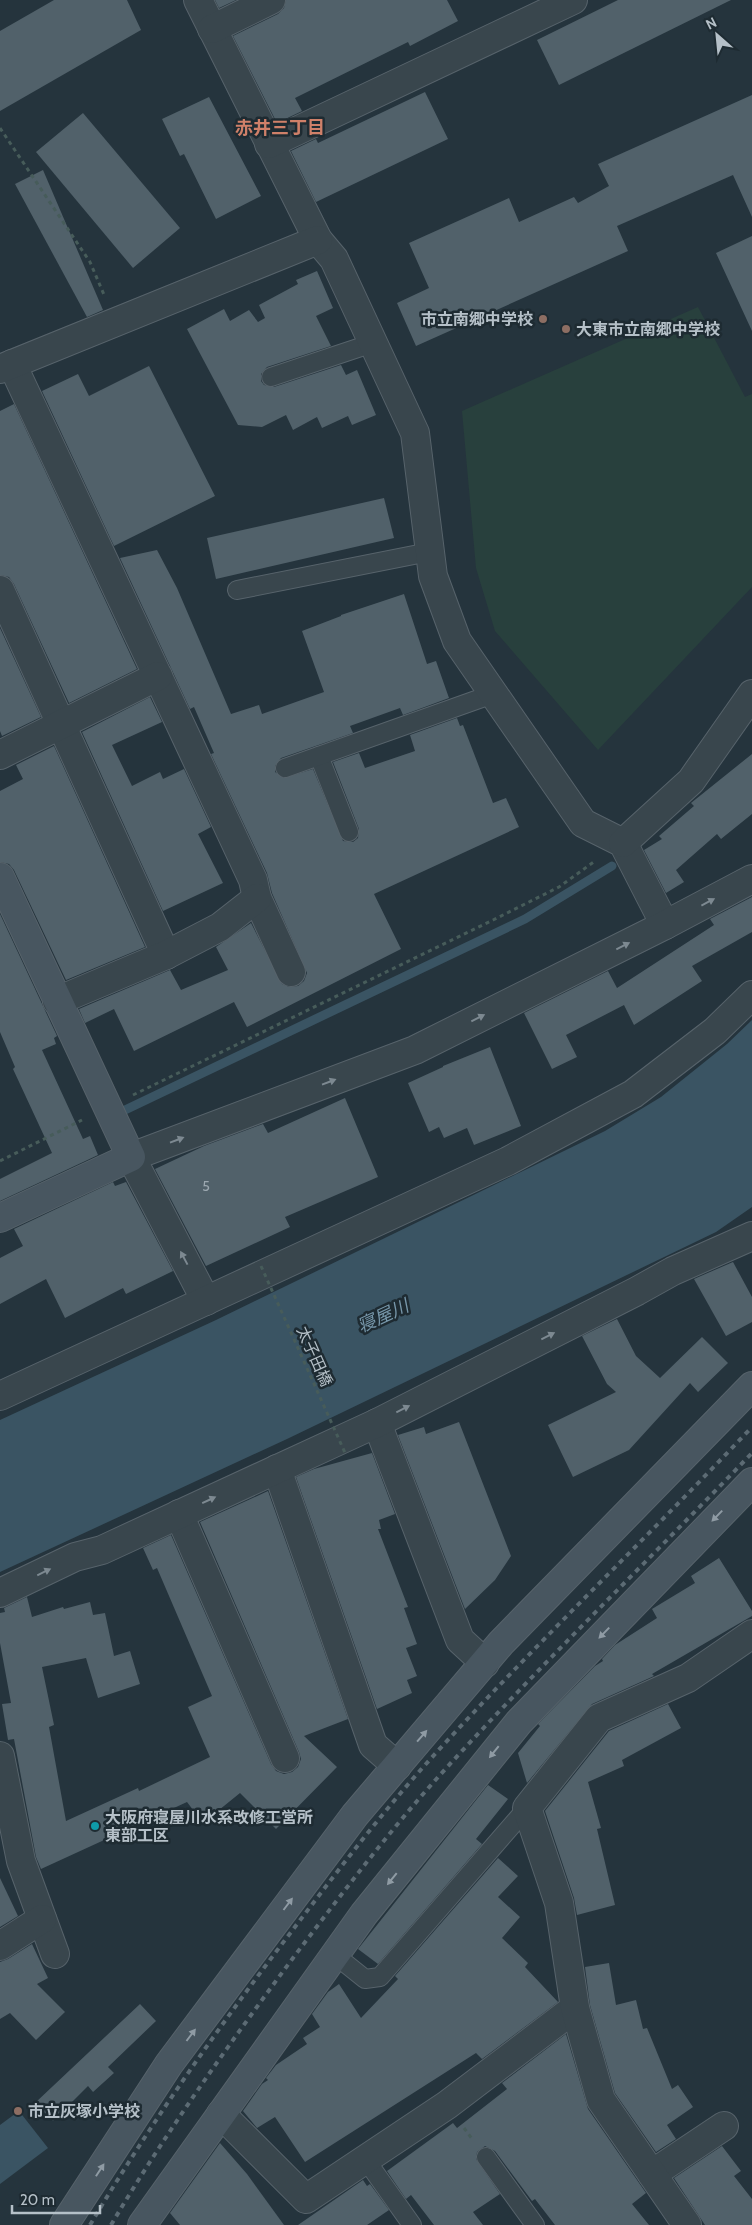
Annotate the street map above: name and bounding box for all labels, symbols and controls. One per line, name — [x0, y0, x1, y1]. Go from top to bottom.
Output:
north arrow — [692, 10, 742, 60]
text: N — [703, 13, 720, 34]
district label: 赤井三丁目 — [235, 117, 325, 139]
place label: 市立南郷中学校 — [421, 310, 533, 329]
marker: 市立南郷中学校 — [537, 313, 549, 325]
place label: 大東市立南郷中学校 — [576, 320, 720, 339]
marker: 大東市立南郷中学校 — [560, 323, 572, 335]
one-way arrow — [701, 898, 715, 906]
one-way arrow — [616, 942, 631, 950]
one-way arrow — [471, 1014, 485, 1022]
one-way arrow — [322, 1078, 337, 1086]
one-way arrow — [170, 1136, 185, 1144]
house number: 5 — [202, 1177, 210, 1195]
one-way arrow — [180, 1251, 188, 1265]
water label: 寝屋川 — [354, 1294, 414, 1337]
street label: 太子田橋 — [293, 1323, 336, 1389]
one-way arrow — [541, 1332, 556, 1340]
one-way arrow — [396, 1405, 411, 1413]
one-way arrow — [202, 1496, 216, 1504]
one-way arrow — [711, 1510, 723, 1522]
one-way arrow — [37, 1568, 51, 1576]
one-way arrow — [598, 1627, 610, 1639]
one-way arrow — [416, 1731, 428, 1743]
one-way arrow — [489, 1746, 500, 1759]
place label: 大阪府寝屋川水系改修工営所 東部工区 — [105, 1808, 313, 1845]
marker: 大阪府寝屋川水系改修工営所 東部工区 — [89, 1820, 101, 1832]
one-way arrow — [387, 1872, 398, 1885]
one-way arrow — [283, 1897, 293, 1911]
one-way arrow — [186, 2028, 196, 2042]
place label: 市立灰塚小学校 — [28, 2102, 140, 2121]
marker: 市立灰塚小学校 — [12, 2105, 24, 2117]
one-way arrow — [96, 2163, 105, 2176]
scale bar — [12, 2182, 100, 2214]
text: 20 m — [20, 2191, 55, 2209]

